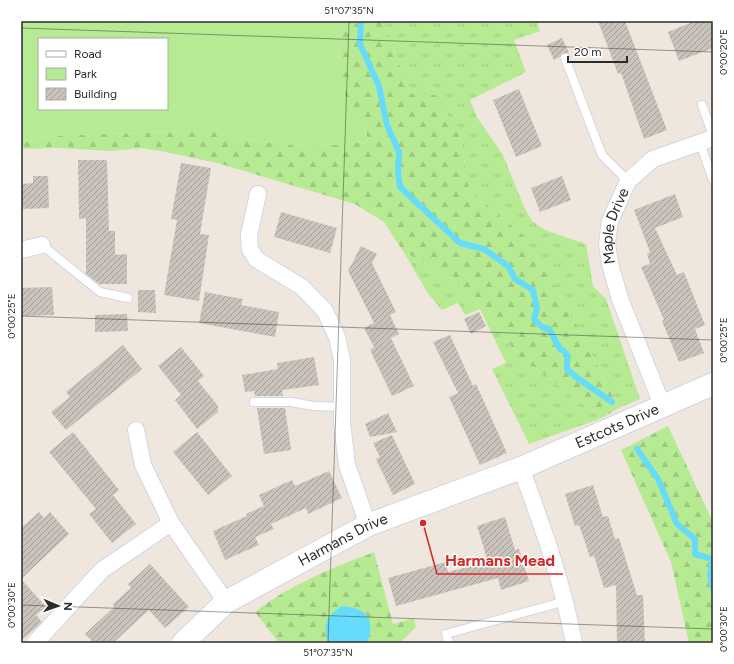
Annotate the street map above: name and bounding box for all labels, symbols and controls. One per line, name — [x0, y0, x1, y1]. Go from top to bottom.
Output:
text: 51°07'35"N — [324, 4, 374, 17]
text: 0°00'20"E — [717, 29, 730, 75]
legend — [38, 38, 168, 110]
scale bar — [568, 38, 627, 64]
text: 20 m — [574, 45, 602, 59]
text: Road — [74, 47, 102, 61]
text: Park — [74, 67, 97, 81]
text: Building — [74, 87, 117, 101]
street label: Maple Drive — [598, 185, 633, 266]
text: 0°00'25"E — [5, 293, 18, 339]
text: 0°00'25"E — [717, 317, 730, 363]
street label: Estcots Drive — [572, 400, 662, 452]
street label: Harmans Drive — [295, 510, 390, 570]
callout: Harmans Mead — [437, 546, 563, 574]
text: Harmans Mead — [445, 551, 555, 570]
text: 0°00'30"E — [5, 582, 18, 628]
north arrow — [38, 586, 78, 626]
text: N — [61, 602, 74, 611]
text: 0°00'30"E — [717, 606, 730, 652]
text: 51°07'35"N — [303, 646, 353, 659]

